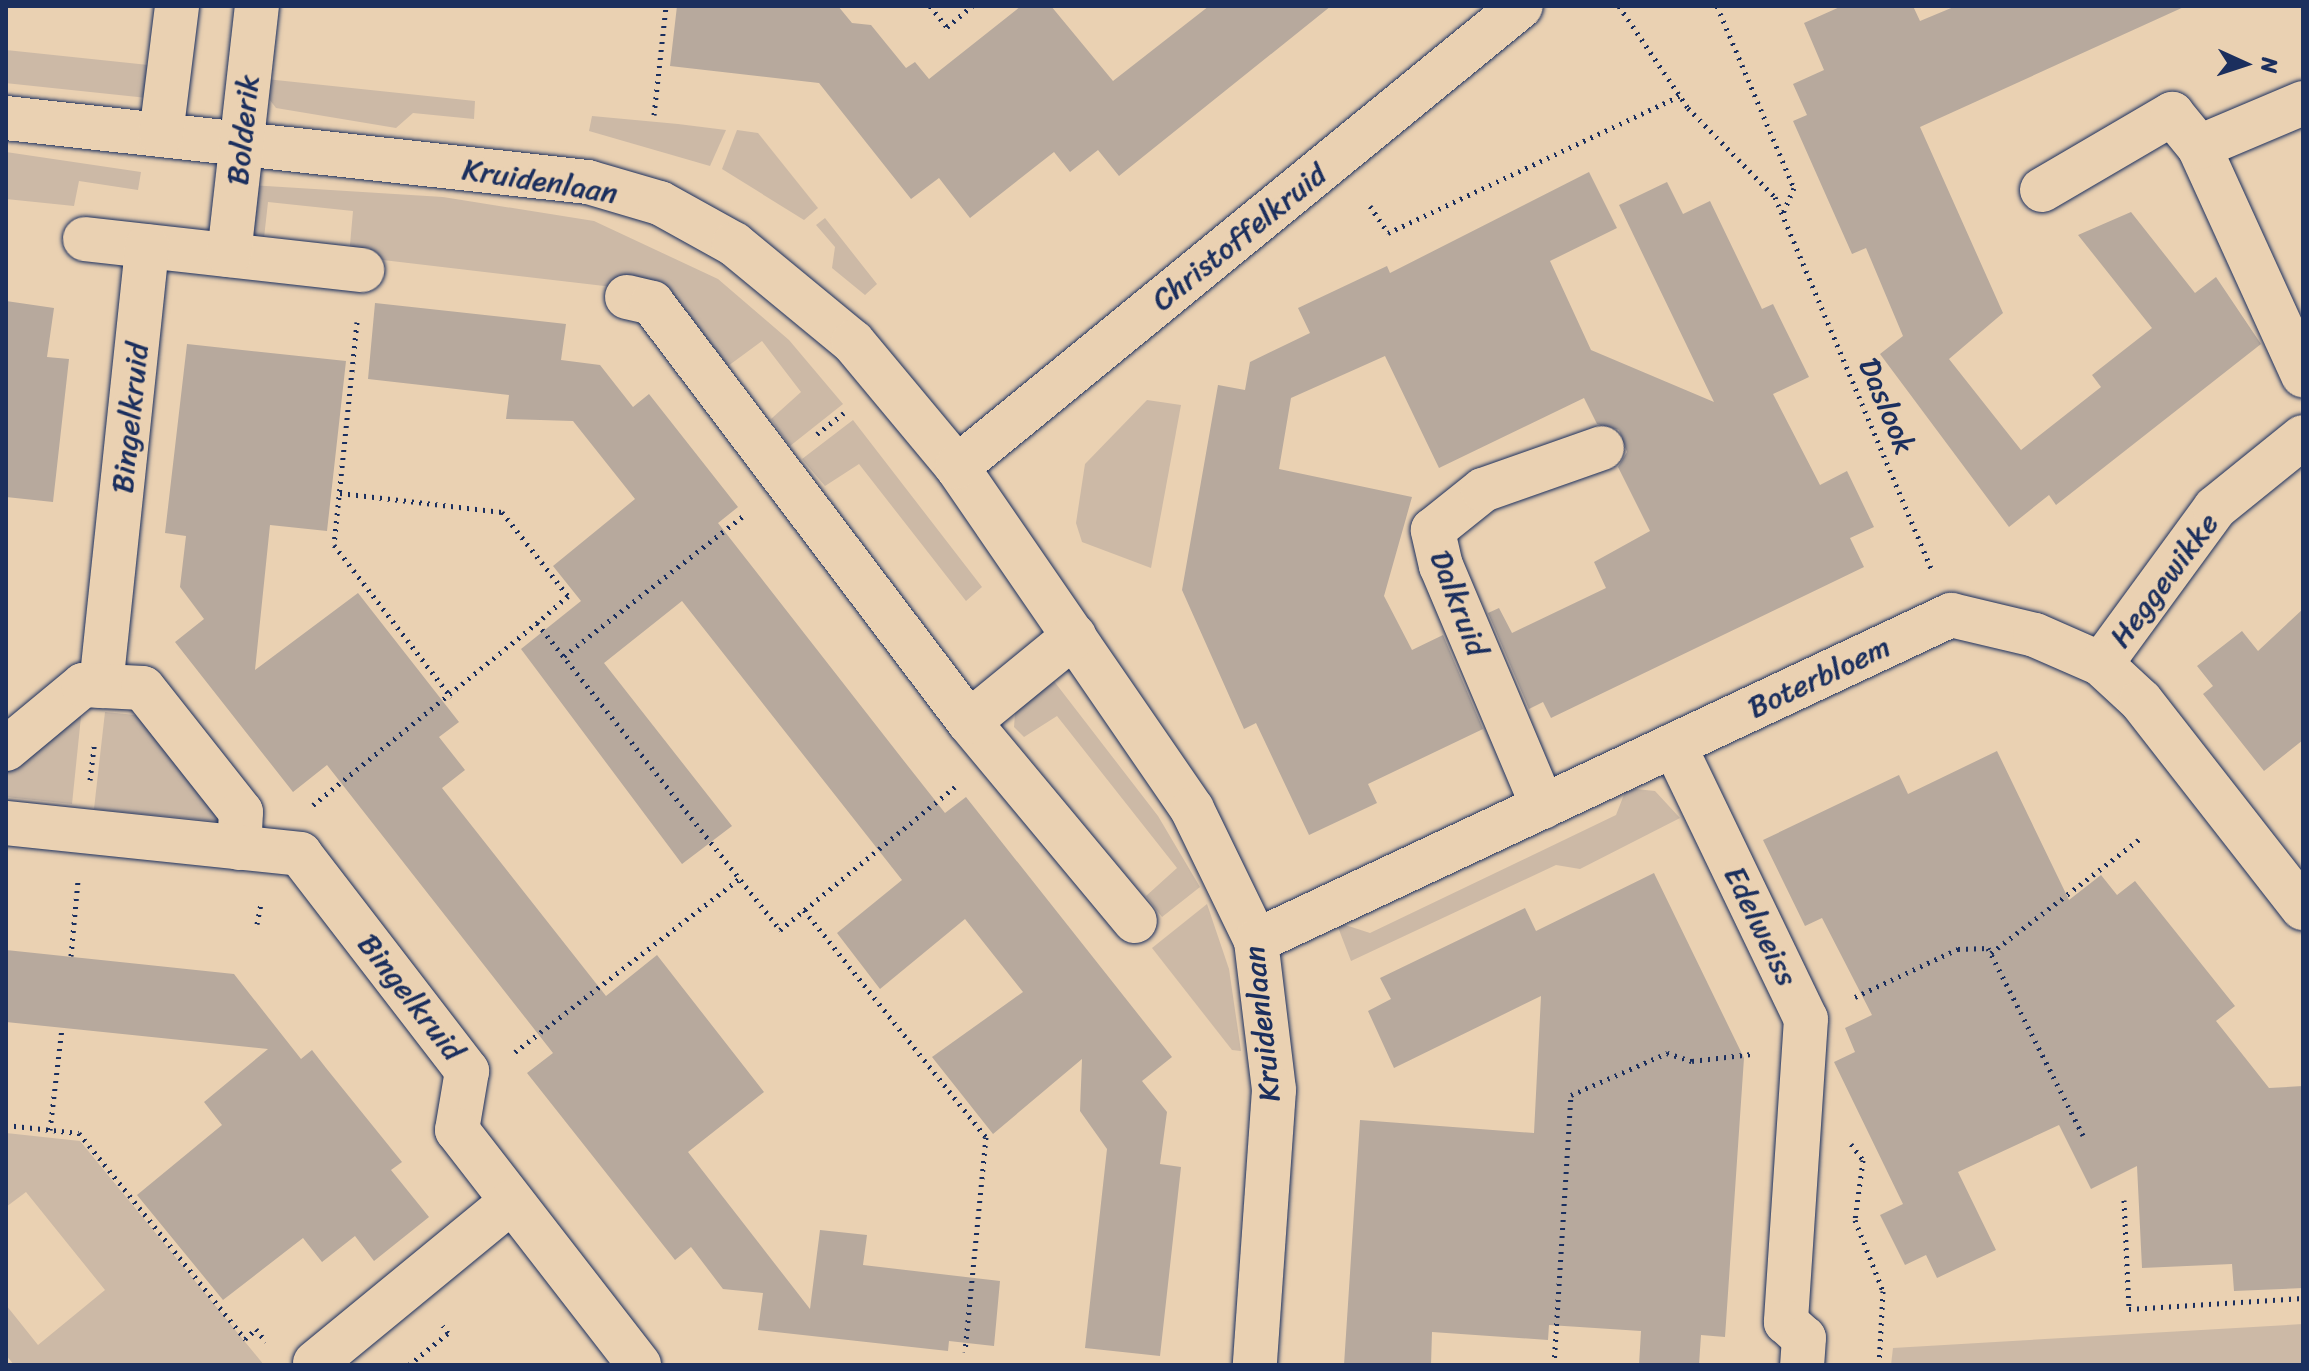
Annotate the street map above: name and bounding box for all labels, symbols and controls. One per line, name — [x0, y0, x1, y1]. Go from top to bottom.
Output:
north arrow — [2205, 24, 2285, 104]
text: N — [2250, 57, 2289, 74]
street label: Bolderik — [219, 73, 267, 187]
street label: Kruidenlaan — [460, 151, 620, 211]
street label: Christoffelkruid — [1145, 156, 1333, 318]
street label: Bingelkruid — [104, 341, 156, 495]
street label: Daslook — [1851, 352, 1923, 460]
street label: Heggewikke — [2102, 506, 2226, 654]
street label: Dalkruid — [1422, 545, 1496, 661]
street label: Boterbloem — [1742, 628, 1896, 726]
street label: Edelweiss — [1717, 860, 1805, 992]
street label: Bingelkruid — [350, 926, 472, 1068]
street label: Kruidenlaan — [1236, 944, 1288, 1104]

